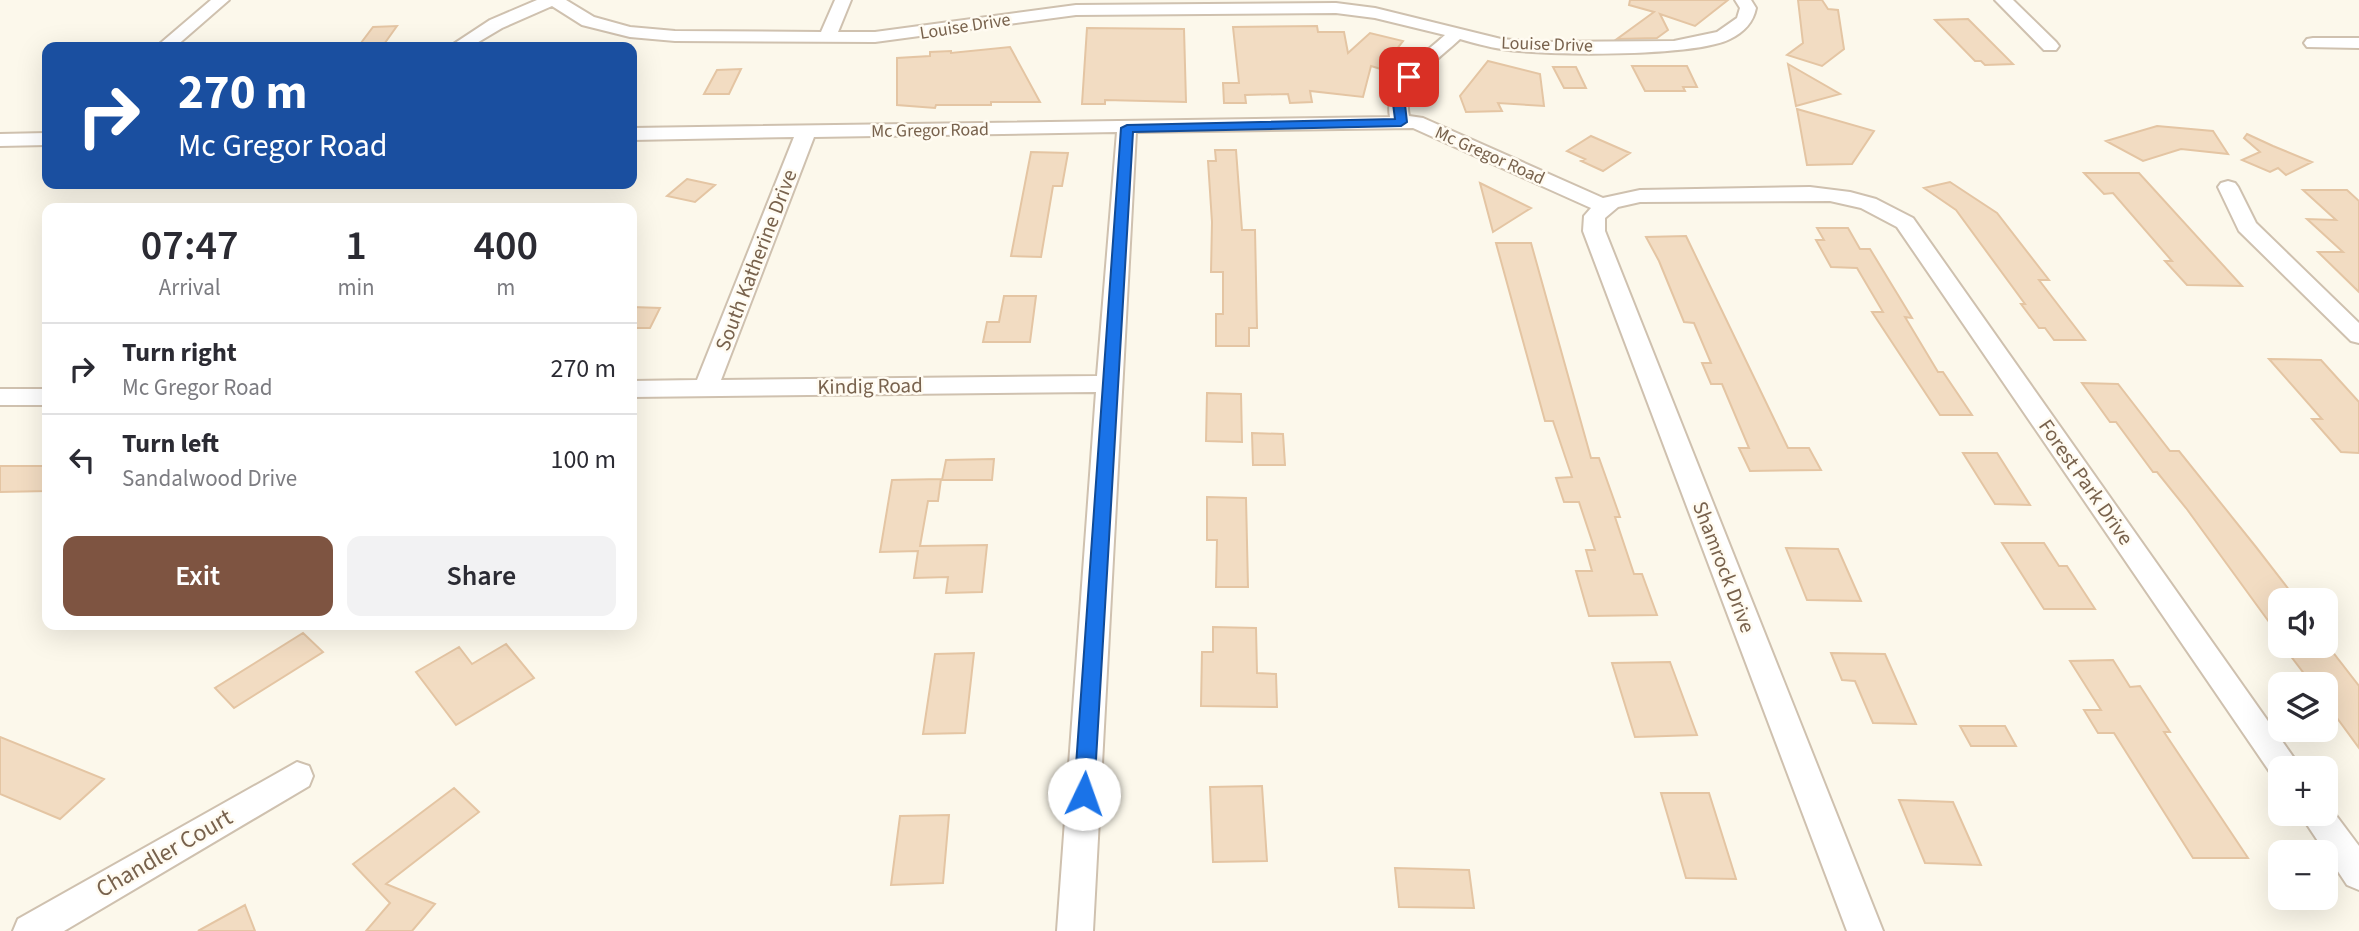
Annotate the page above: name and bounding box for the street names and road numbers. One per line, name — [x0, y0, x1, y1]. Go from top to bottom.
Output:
street label: Louise Drive — [918, 7, 1012, 46]
street label: Louise Drive — [1501, 30, 1593, 59]
street label: Mc Gregor Road — [871, 117, 989, 144]
street label: Mc Gregor Road — [1431, 120, 1549, 191]
street label: South Katherine Drive — [708, 165, 804, 355]
street label: Kindig Road — [817, 370, 923, 402]
street label: Forest Park Drive — [2031, 413, 2141, 551]
street label: Shamrock Drive — [1685, 497, 1763, 637]
street label: Chandler Court — [89, 800, 239, 907]

